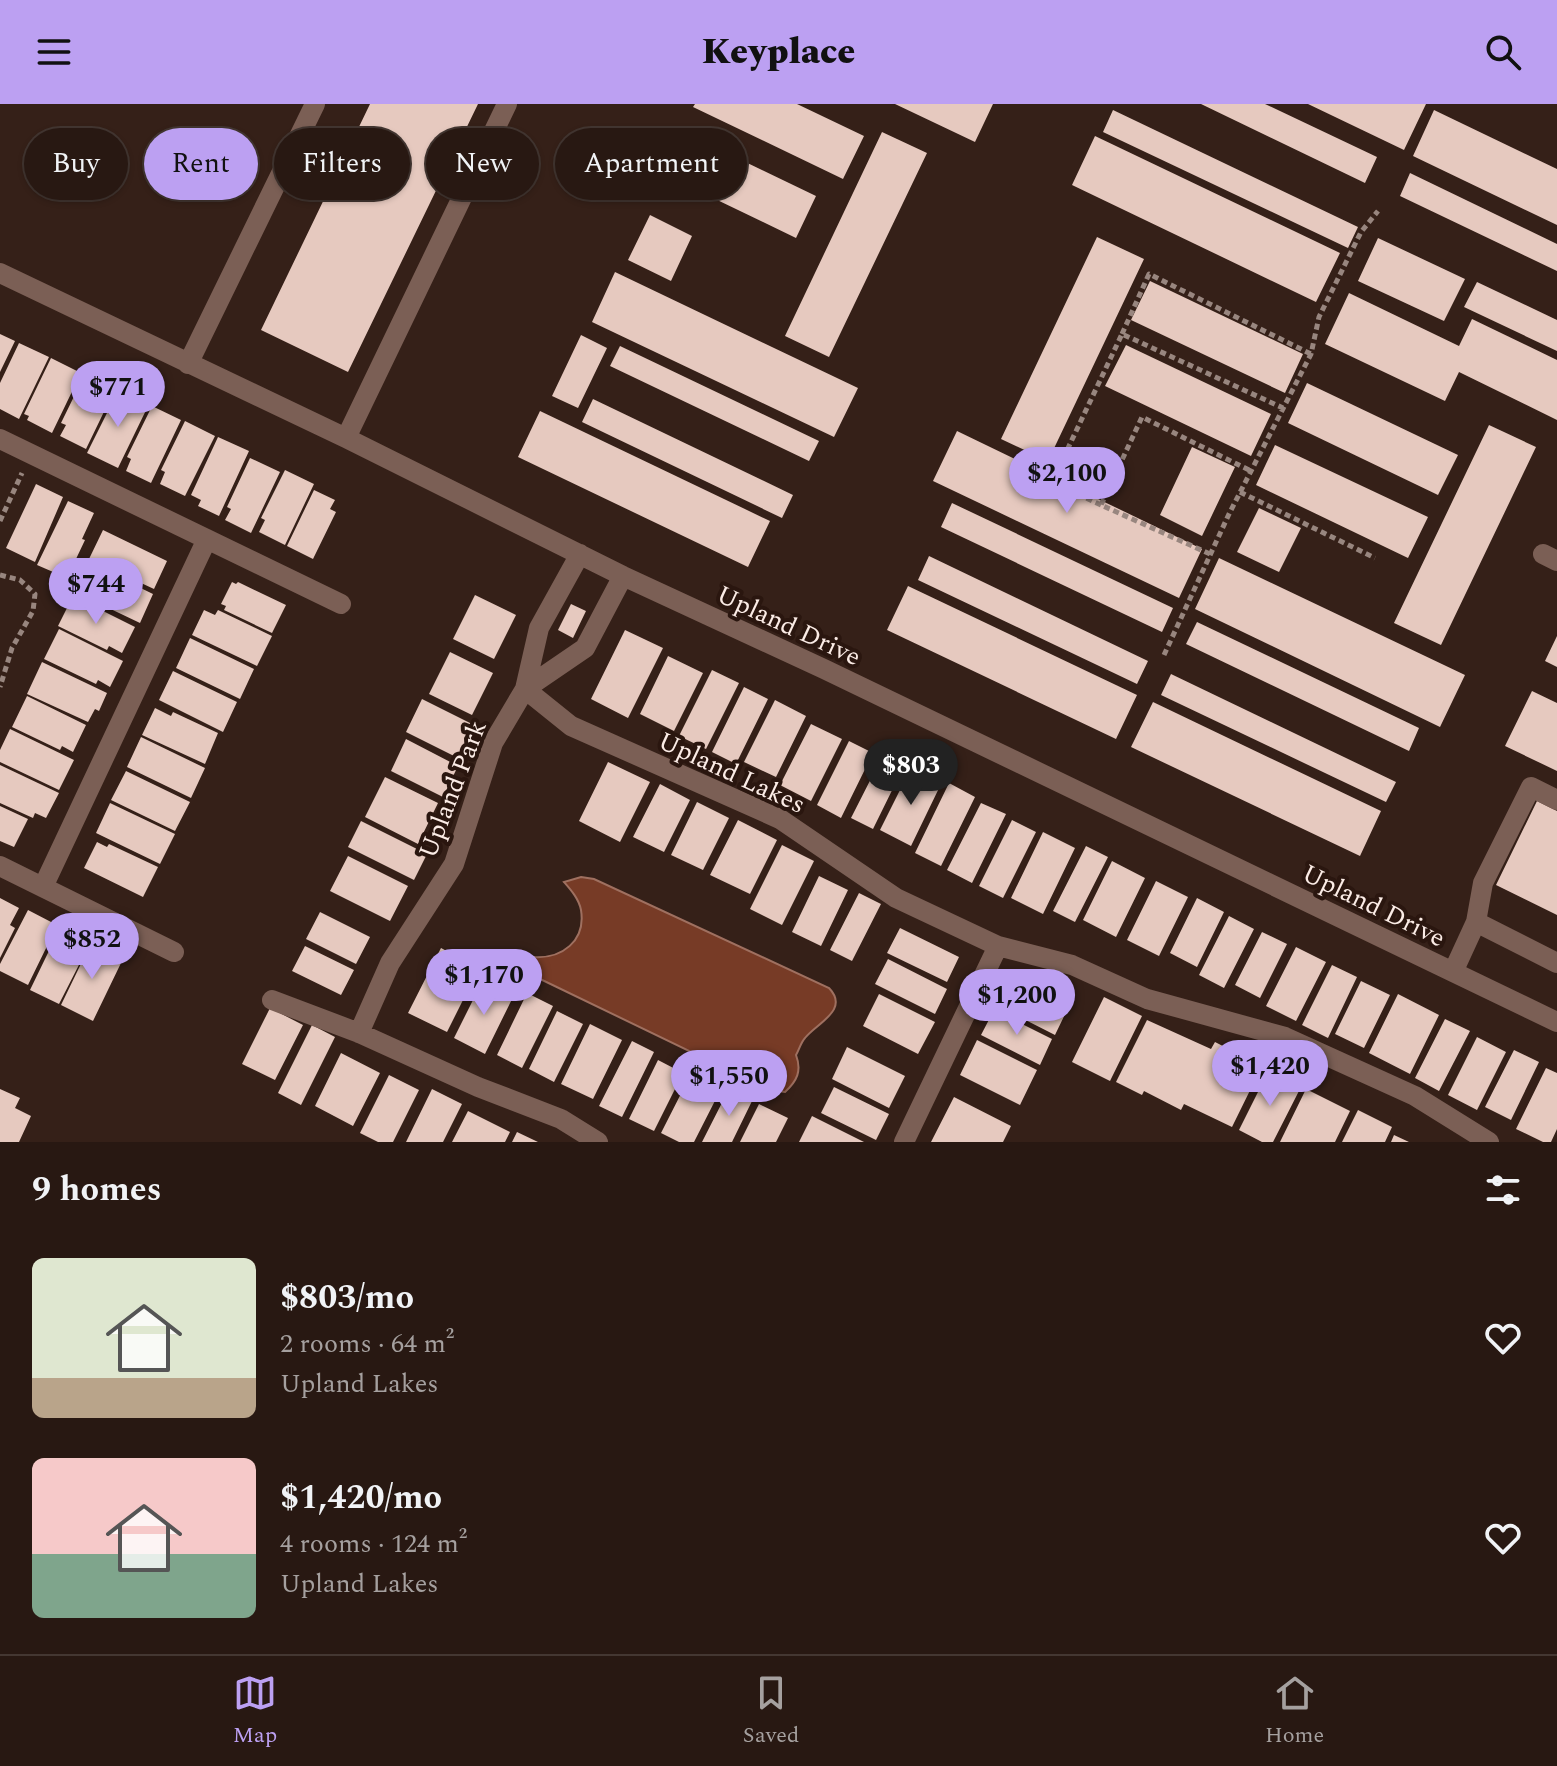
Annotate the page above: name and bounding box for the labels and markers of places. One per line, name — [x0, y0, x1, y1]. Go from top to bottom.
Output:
pin: $771 — [71, 361, 165, 429]
pin: $2,100 — [1002, 447, 1132, 515]
pin: $744 — [49, 558, 143, 626]
pin: $803 — [864, 739, 958, 807]
pin: $852 — [45, 913, 139, 981]
pin: $1,170 — [419, 949, 549, 1017]
pin: $1,200 — [952, 969, 1082, 1037]
pin: $1,420 — [1205, 1040, 1335, 1108]
pin: $1,550 — [664, 1050, 794, 1118]

